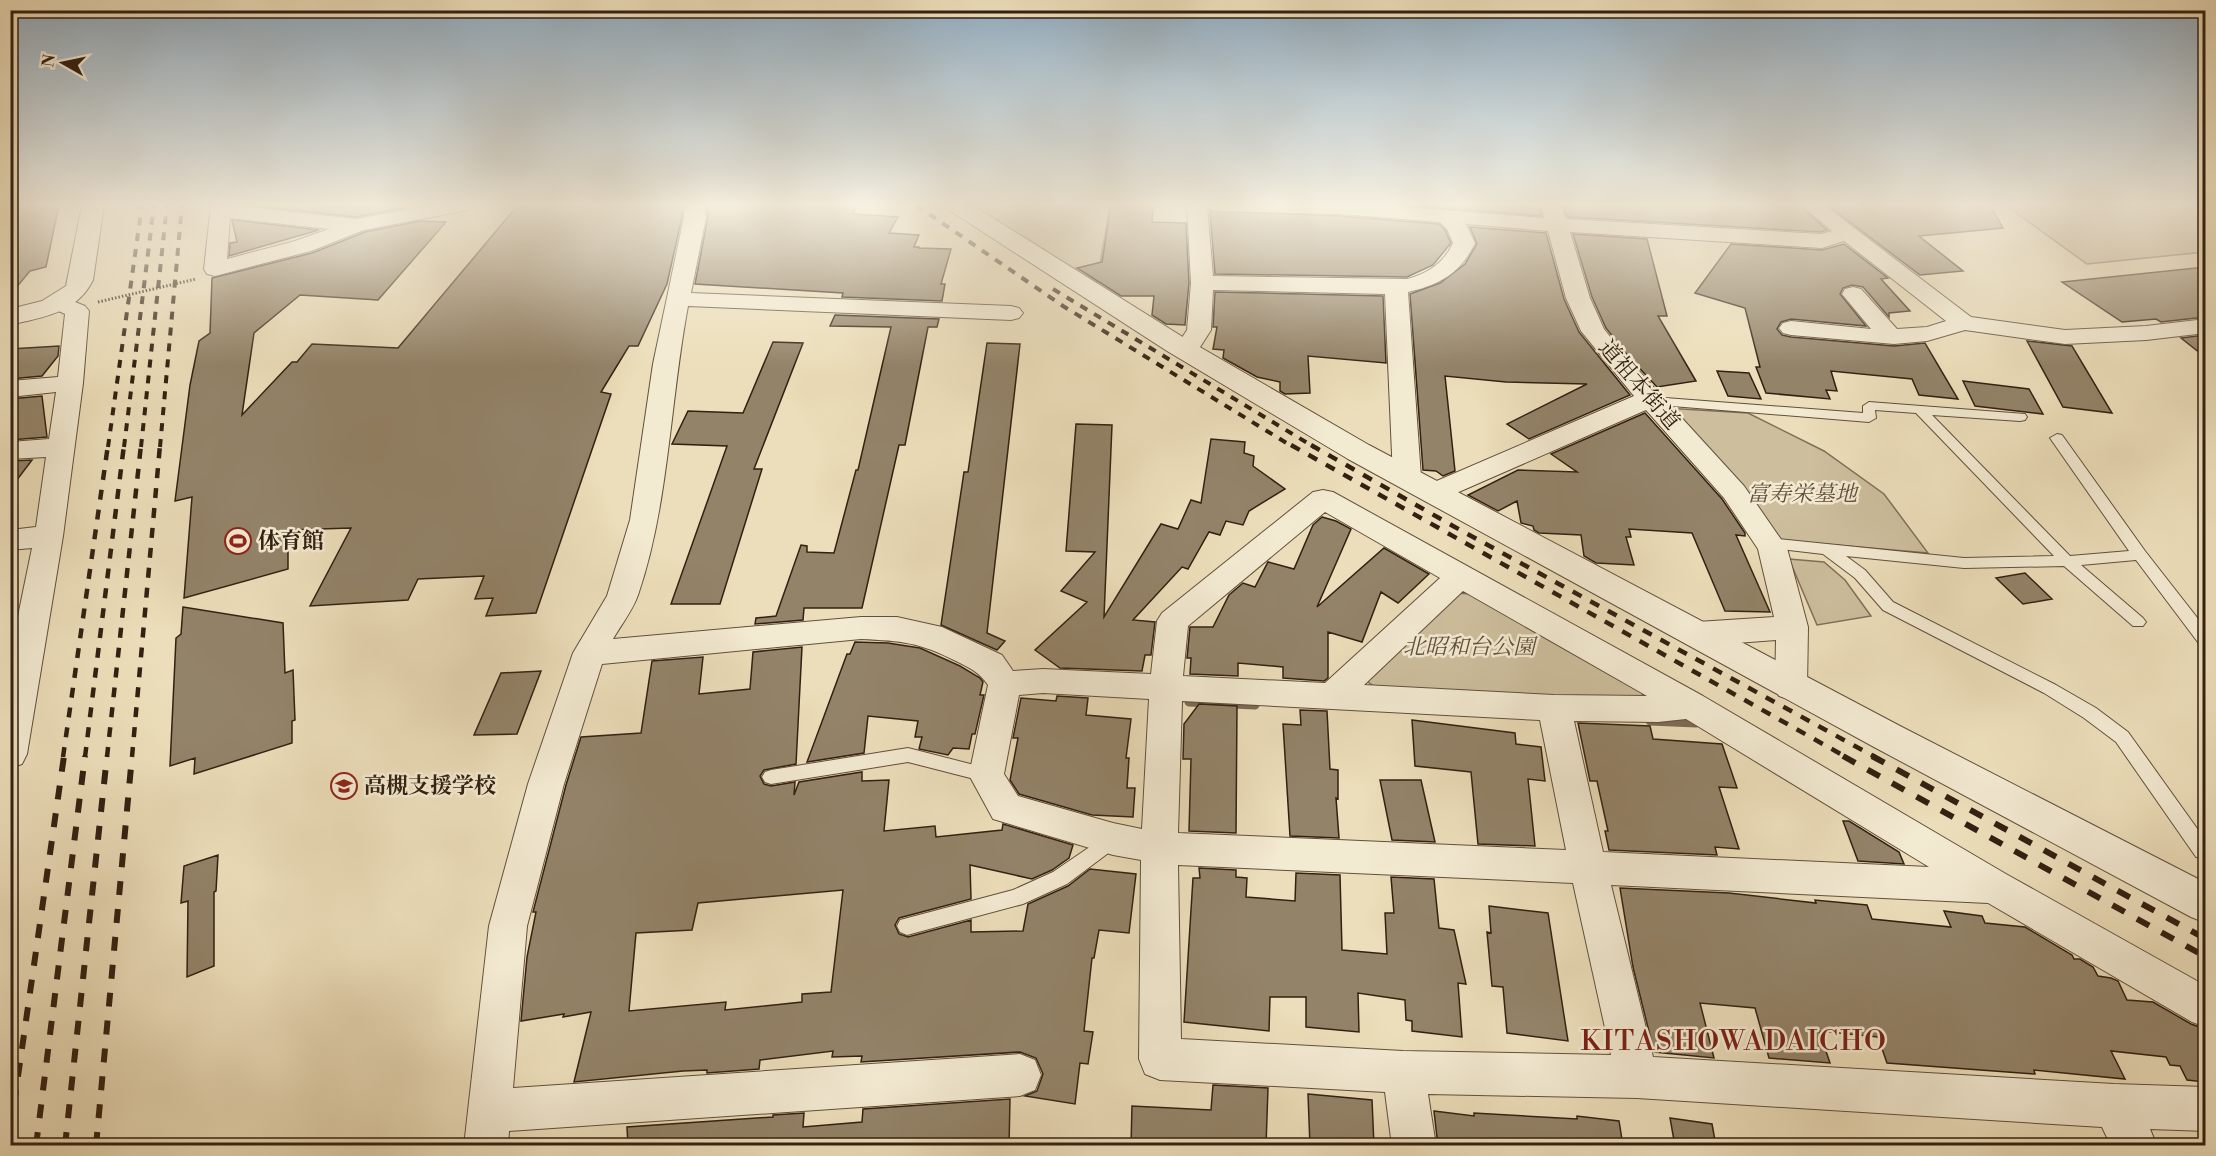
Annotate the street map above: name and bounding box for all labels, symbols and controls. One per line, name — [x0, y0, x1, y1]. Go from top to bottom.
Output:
north arrow — [33, 33, 93, 93]
text: N — [38, 53, 60, 69]
street label: 道祖本街道 — [1593, 335, 1685, 435]
park label: 富寿栄墓地 — [1747, 481, 1859, 508]
sports icon: 体育館 — [223, 526, 253, 556]
place label: 体育館 — [258, 528, 324, 555]
park label: 北昭和台公園 — [1403, 634, 1538, 661]
school or university icon: 高槻支援学校 — [329, 771, 359, 801]
place label: 高槻支援学校 — [364, 773, 496, 800]
district label: KITASHOWADAICHO — [1581, 1024, 1887, 1059]

